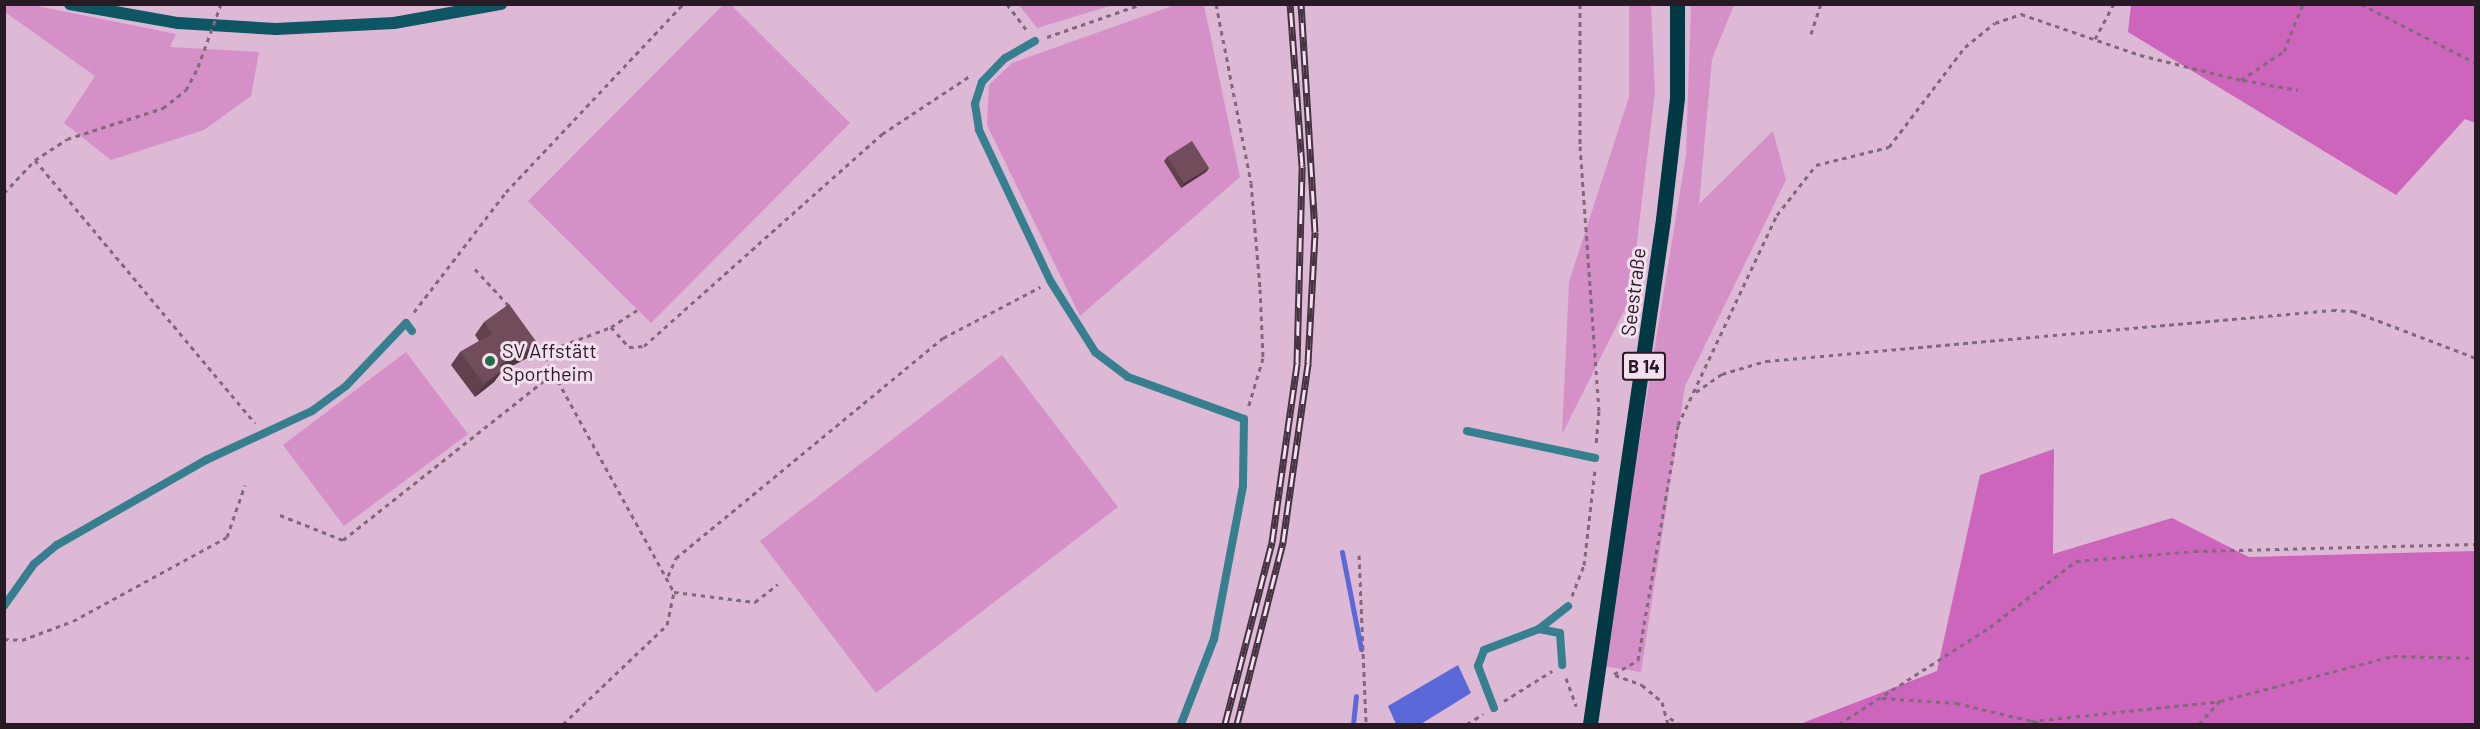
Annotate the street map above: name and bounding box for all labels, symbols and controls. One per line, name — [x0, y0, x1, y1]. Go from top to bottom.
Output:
street label: Seestraße — [1616, 246, 1650, 338]
place label: SV Affstätt Sportheim — [502, 338, 597, 385]
road number: B 14 — [1622, 351, 1666, 381]
marker: SV Affstätt Sportheim — [483, 354, 497, 368]

